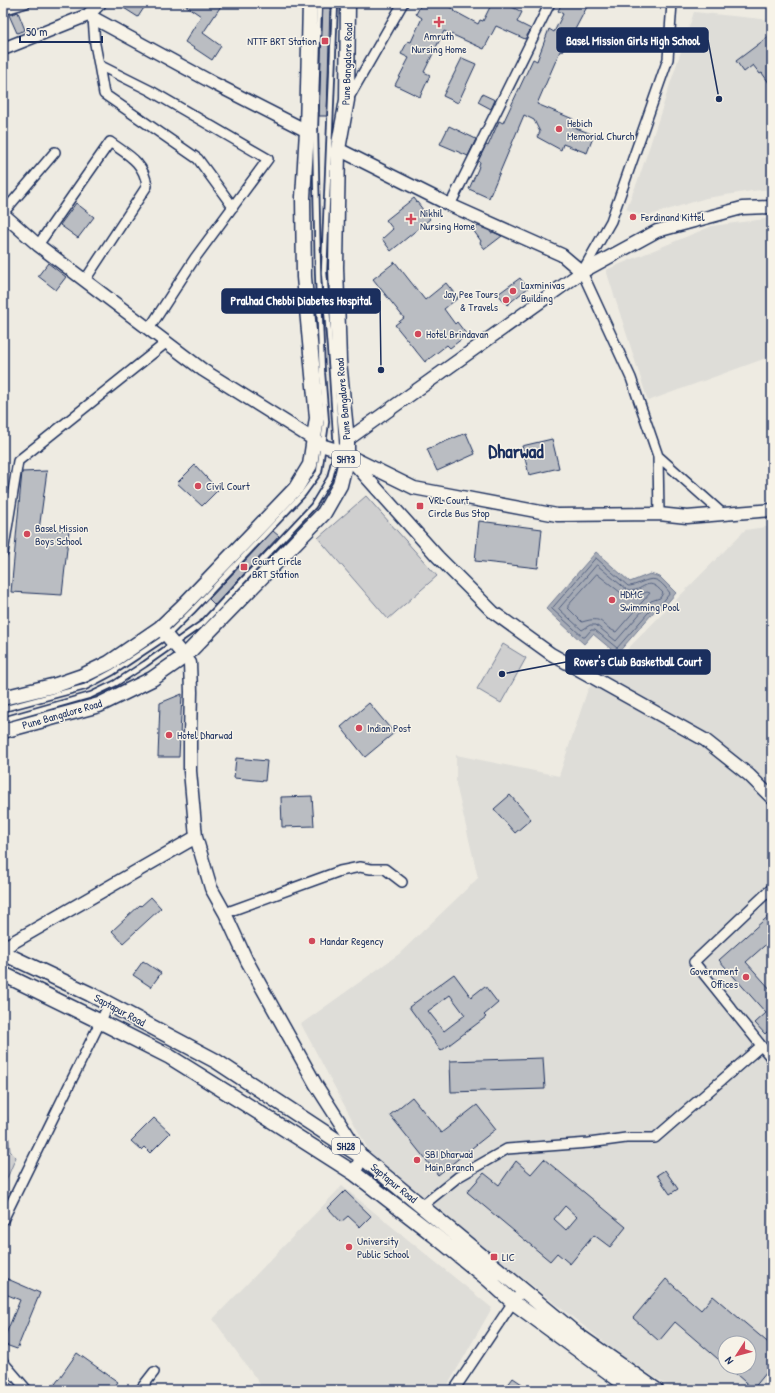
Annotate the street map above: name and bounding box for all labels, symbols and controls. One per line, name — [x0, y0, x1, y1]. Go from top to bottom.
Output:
marker: Amruth Nursing Home — [433, 16, 445, 28]
scale bar — [20, 18, 102, 44]
street label: Pune Bangalore Road — [339, 22, 355, 105]
text: 50 m — [26, 23, 47, 40]
callout: Basel Mission Girls High School — [557, 28, 708, 52]
place label: Amruth Nursing Home — [411, 29, 467, 56]
text: Basel Mission Girls High School — [566, 32, 701, 50]
place label: NTTF BRT Station — [247, 34, 317, 48]
marker: NTTF BRT Station — [320, 36, 330, 46]
place label: Hebich Memorial Church — [567, 116, 635, 143]
marker: Hebich Memorial Church — [554, 124, 564, 134]
place label: Nikhil Nursing Home — [420, 206, 476, 233]
place label: Ferdinand Kittel — [640, 210, 705, 224]
marker: Ferdinand Kittel — [628, 212, 638, 222]
marker: Nikhil Nursing Home — [405, 213, 417, 225]
place label: Laxminivas Building — [521, 278, 565, 305]
marker: Laxminivas Building — [508, 286, 518, 296]
place label: Jay Pee Tours & Travels — [443, 287, 498, 314]
callout: Pralhad Chebbi Diabetes Hospital — [222, 289, 380, 313]
text: Pralhad Chebbi Diabetes Hospital — [230, 292, 372, 310]
marker: Jay Pee Tours & Travels — [501, 295, 511, 305]
place label: Hotel Brindavan — [426, 327, 489, 341]
marker: Hotel Brindavan — [413, 329, 423, 339]
street label: Pune Bangalore Road — [332, 357, 354, 441]
district label: Dharwad — [488, 438, 544, 464]
road number: SH73 — [332, 451, 360, 467]
place label: Civil Court — [206, 479, 250, 493]
marker: Civil Court — [193, 481, 203, 491]
place label: VRL Court Circle Bus Stop — [428, 493, 490, 520]
marker: VRL Court Circle Bus Stop — [415, 501, 425, 511]
place label: Basel Mission Boys School — [35, 521, 88, 548]
marker: Basel Mission Boys School — [22, 529, 32, 539]
place label: Court Circle BRT Station — [252, 554, 302, 581]
marker: Court Circle BRT Station — [239, 562, 249, 572]
place label: HDMC Swimming Pool — [620, 587, 680, 614]
marker: HDMC Swimming Pool — [607, 595, 617, 605]
callout: Rover's Club Basketball Court — [566, 650, 710, 674]
text: Rover's Club Basketball Court — [574, 653, 703, 670]
street label: Pune Bangalore Road — [21, 696, 104, 732]
place label: Indian Post — [367, 721, 411, 735]
marker: Indian Post — [354, 723, 364, 733]
place label: Hotel Dharwad — [177, 728, 233, 742]
marker: Hotel Dharwad — [164, 730, 174, 740]
place label: Mandar Regency — [320, 934, 384, 948]
marker: Mandar Regency — [307, 936, 317, 946]
place label: Government Offices — [690, 964, 738, 991]
marker: Government Offices — [741, 972, 751, 982]
street label: Saptapur Road — [92, 991, 149, 1030]
road number: SH28 — [332, 1138, 360, 1154]
place label: SBI Dharwad Main Branch — [425, 1147, 474, 1174]
marker: SBI Dharwad Main Branch — [412, 1155, 422, 1165]
street label: Saptapur Road — [368, 1160, 421, 1207]
place label: University Public School — [357, 1234, 409, 1261]
marker: University Public School — [344, 1242, 354, 1252]
place label: LIC — [502, 1250, 515, 1264]
marker: LIC — [489, 1252, 499, 1262]
north arrow — [717, 1335, 757, 1375]
text: N — [721, 1354, 736, 1367]

